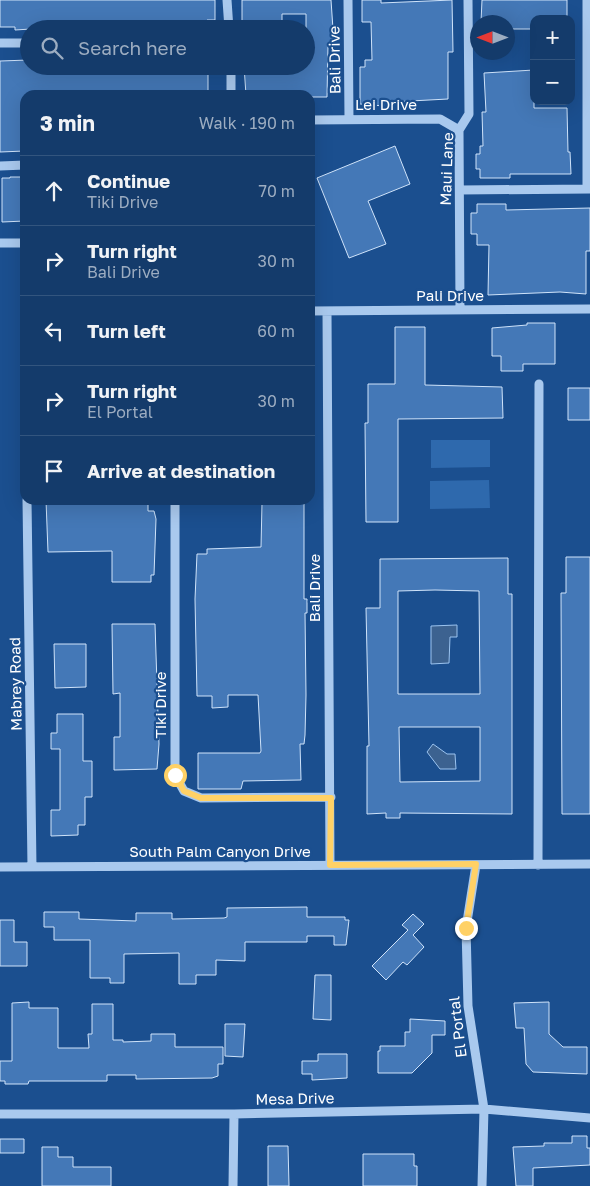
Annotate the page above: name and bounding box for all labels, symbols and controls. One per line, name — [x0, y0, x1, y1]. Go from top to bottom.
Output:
north arrow — [470, 15, 515, 60]
map controls — [530, 15, 575, 105]
button: + — [530, 15, 575, 60]
search box — [20, 20, 315, 75]
street label: Bali Drive — [324, 25, 344, 94]
icon: search — [38, 34, 66, 62]
text: Search here — [78, 36, 187, 59]
button: − — [530, 60, 575, 105]
street label: Lei Drive — [355, 95, 417, 113]
text: 3 min — [40, 110, 95, 136]
text: Walk · 190 m — [199, 113, 295, 133]
street label: Maui Lane — [436, 132, 456, 206]
text: Continue — [87, 169, 170, 192]
icon: ahead — [40, 177, 68, 205]
text: 70 m — [258, 181, 295, 201]
text: Tiki Drive — [87, 192, 158, 212]
text: Turn right — [87, 239, 177, 262]
icon: right — [40, 247, 68, 275]
text: 30 m — [258, 251, 295, 271]
text: Bali Drive — [87, 262, 160, 282]
street label: Pali Drive — [416, 286, 484, 304]
icon: left — [40, 317, 68, 345]
text: Turn left — [87, 319, 166, 342]
text: 60 m — [257, 321, 295, 341]
text: Turn right — [87, 379, 177, 402]
icon: right — [40, 387, 68, 415]
text: 30 m — [258, 391, 295, 411]
text: El Portal — [87, 402, 153, 422]
icon: arrive — [40, 457, 68, 485]
text: Arrive at destination — [87, 459, 275, 482]
street label: Bali Drive — [305, 554, 323, 622]
street label: Mabrey Road — [5, 637, 25, 731]
street label: Tiki Drive — [151, 671, 169, 738]
route start — [164, 764, 187, 787]
street label: South Palm Canyon Drive — [129, 842, 311, 860]
route end — [455, 917, 478, 940]
street label: El Portal — [444, 995, 470, 1059]
street label: Mesa Drive — [255, 1088, 335, 1108]

